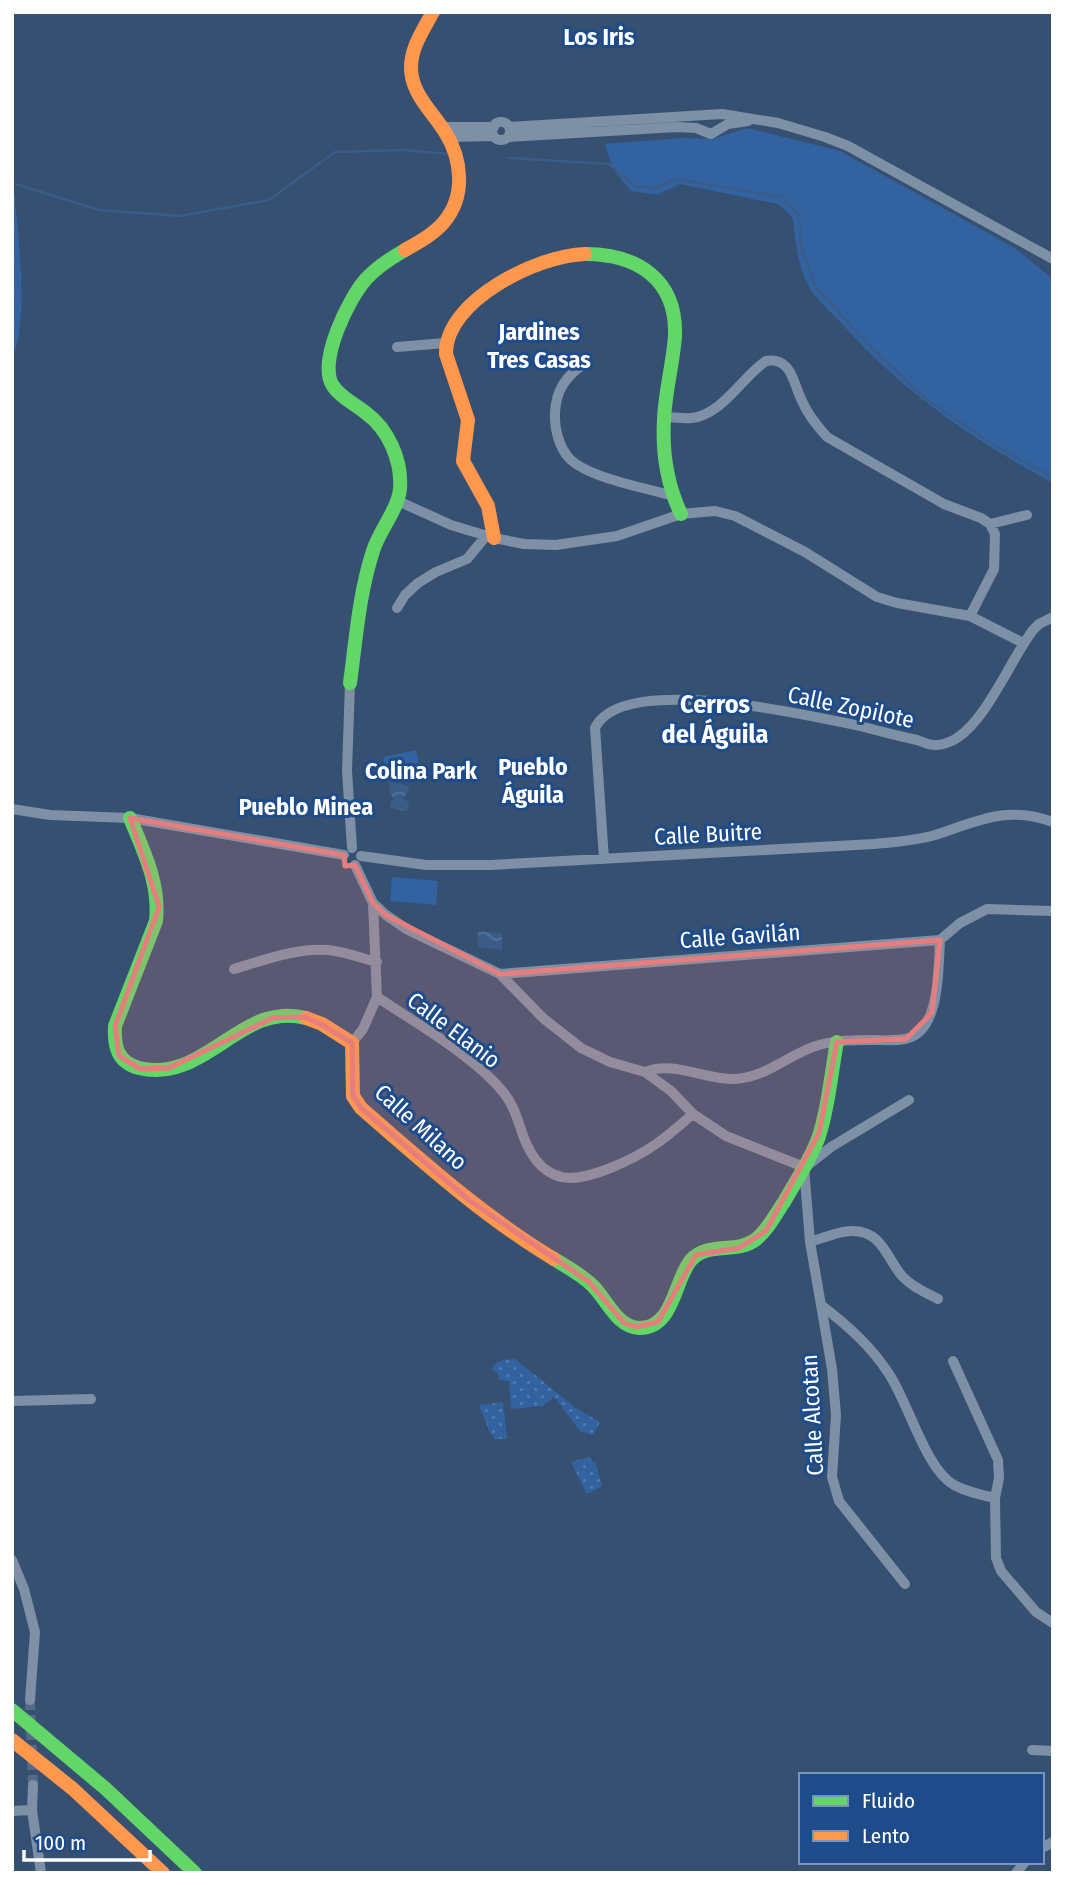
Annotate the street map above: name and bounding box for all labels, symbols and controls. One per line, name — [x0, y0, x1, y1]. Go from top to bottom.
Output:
district label: Los Iris — [564, 23, 635, 51]
district label: Jardines Tres Casas — [487, 318, 591, 374]
street label: Calle Zopilote — [785, 680, 917, 734]
district label: Cerros del Águila — [662, 689, 768, 750]
district label: Pueblo Águila — [498, 753, 568, 809]
district label: Colina Park — [365, 757, 478, 785]
district label: Pueblo Minea — [239, 793, 373, 821]
street label: Calle Buitre — [653, 817, 763, 851]
street label: Calle Gavilán — [679, 918, 801, 954]
street label: Calle Elanio — [402, 986, 506, 1074]
street label: Calle Milano — [369, 1078, 473, 1176]
street label: Calle Alcotan — [795, 1354, 829, 1476]
legend — [799, 1773, 1044, 1864]
text: Fluido — [862, 1788, 915, 1814]
scale bar — [24, 1818, 150, 1862]
text: Lento — [862, 1823, 910, 1849]
text: 100 m — [35, 1830, 86, 1856]

